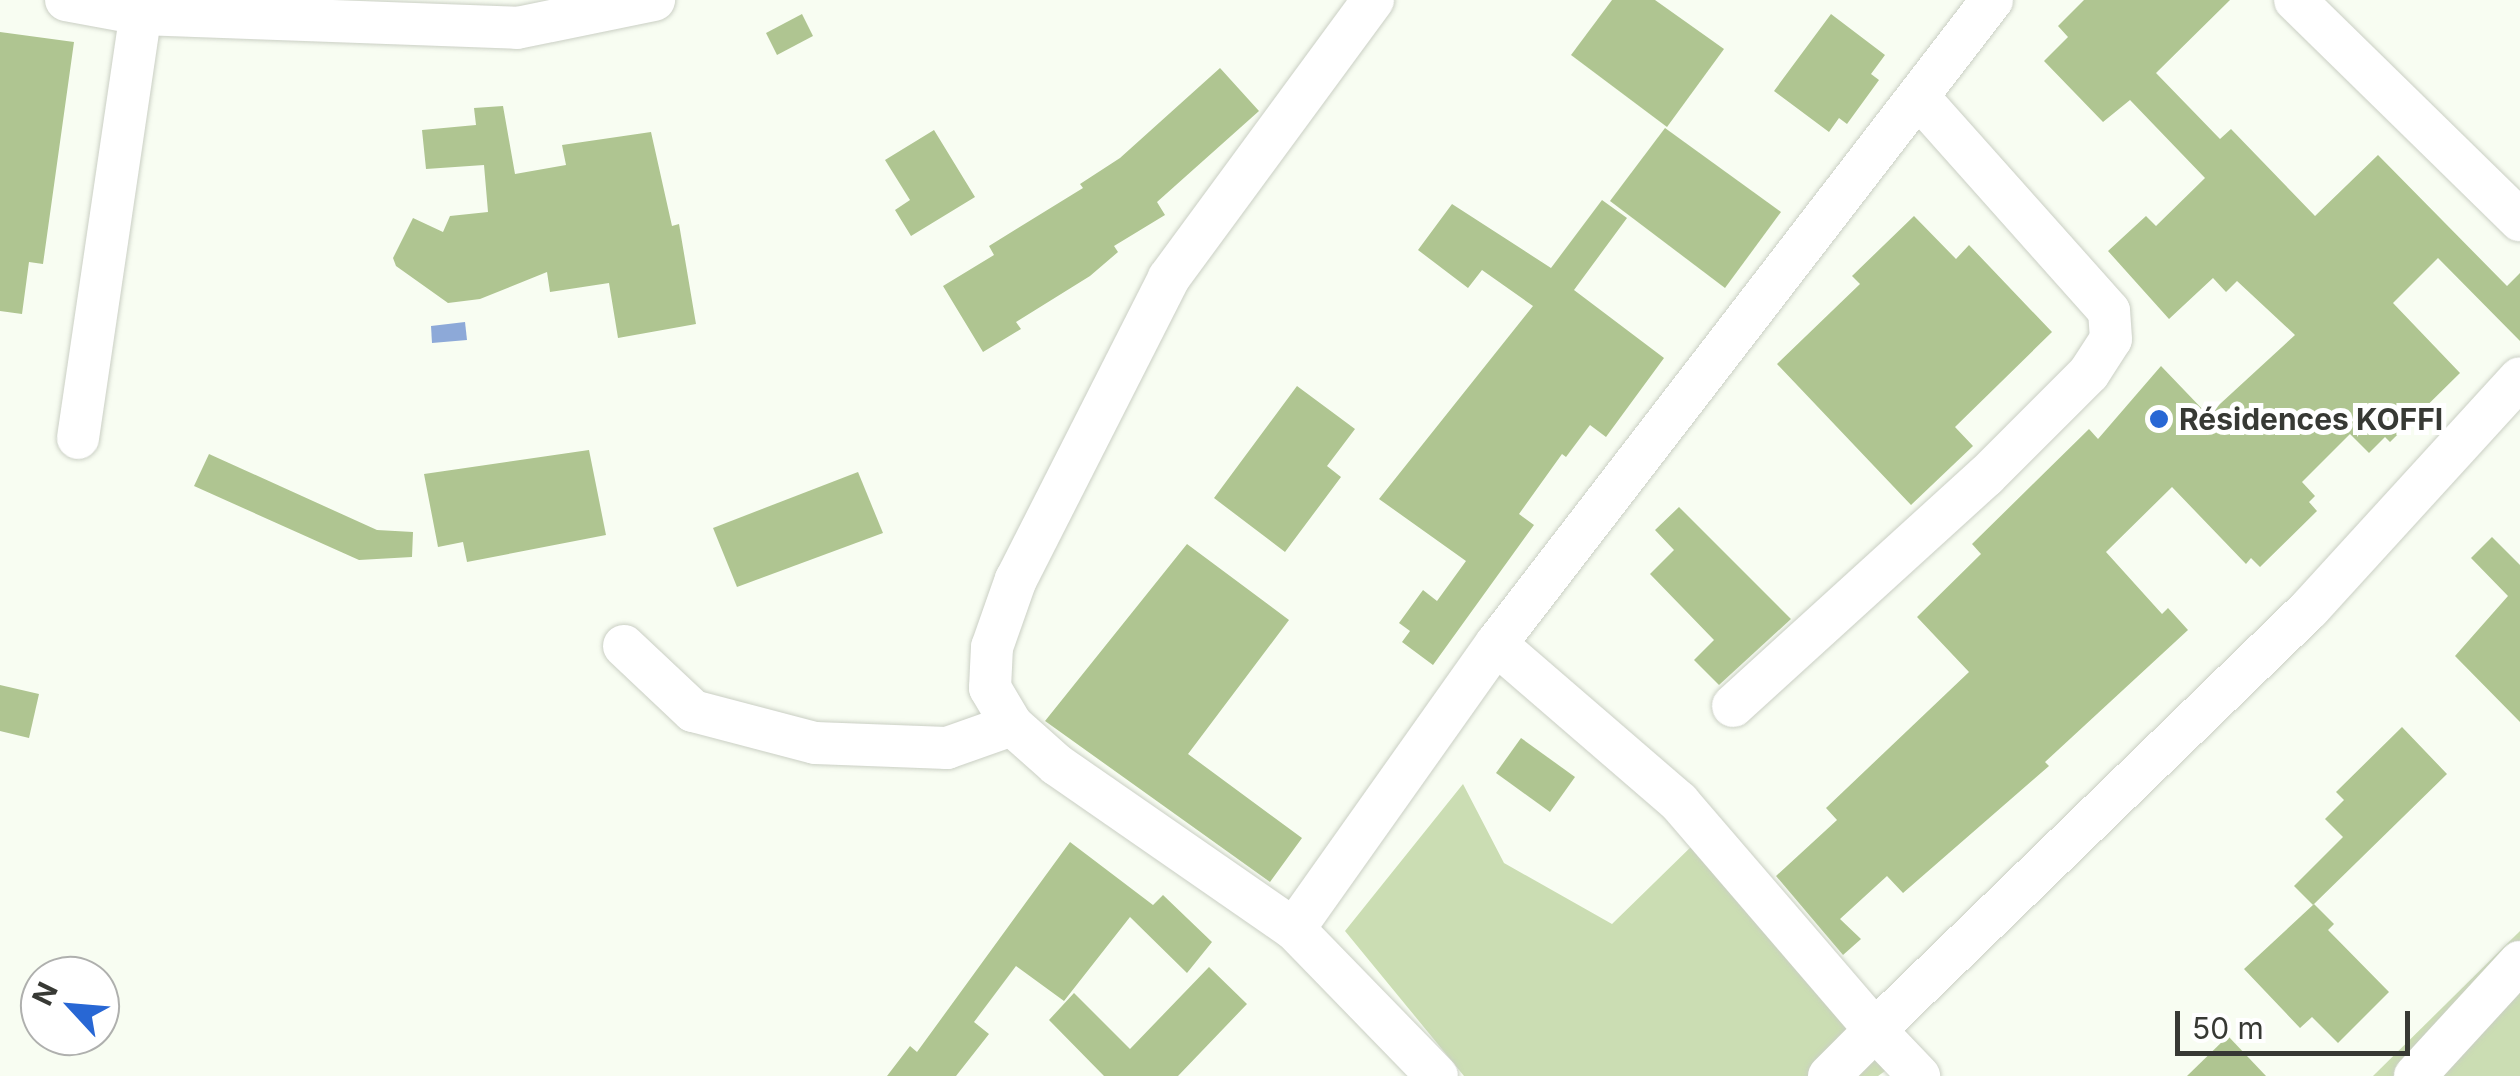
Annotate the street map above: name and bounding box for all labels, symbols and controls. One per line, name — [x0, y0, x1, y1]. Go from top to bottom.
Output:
place label: Résidences KOFFI — [2179, 401, 2443, 437]
marker: Résidences KOFFI — [2148, 408, 2170, 430]
north arrow — [20, 956, 120, 1056]
text: N — [25, 977, 65, 1011]
scale bar — [2180, 991, 2415, 1053]
text: 50 m — [2192, 1010, 2264, 1046]

